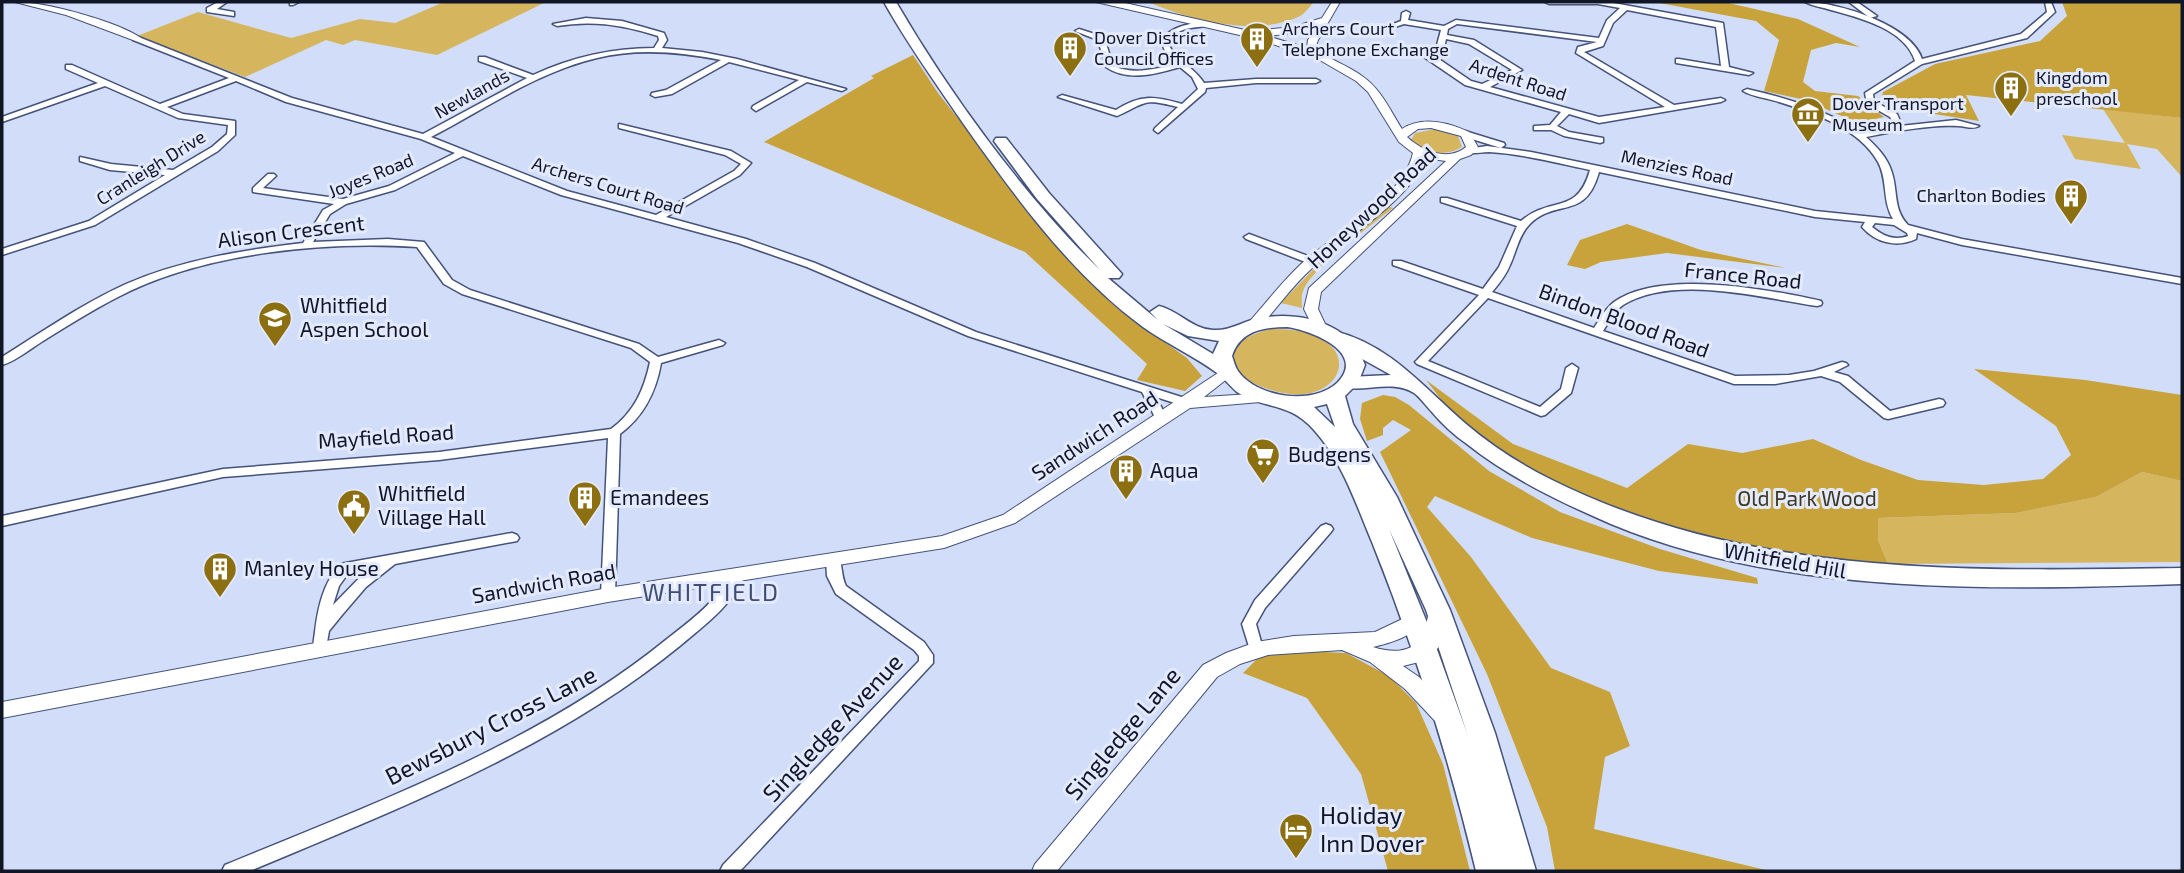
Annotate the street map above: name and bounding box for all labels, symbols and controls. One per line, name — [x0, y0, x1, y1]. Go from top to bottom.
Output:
place label: Archers Court Telephone Exchange — [1282, 17, 1449, 60]
building icon: Archers Court Telephone Exchange — [1238, 20, 1276, 69]
place label: Dover District Council Offices — [1094, 26, 1214, 69]
building icon: Dover District Council Offices — [1051, 29, 1089, 78]
street label: Ardent Road — [1467, 53, 1570, 105]
street label: Newlands — [430, 64, 513, 123]
place label: Kingdom preschool — [2036, 66, 2118, 109]
building icon: Kingdom preschool — [1992, 69, 2030, 118]
place label: Dover Transport Museum — [1832, 92, 1964, 135]
museum icon: Dover Transport Museum — [1789, 95, 1827, 144]
street label: Cranleigh Drive — [92, 125, 209, 209]
street label: Honeywood Road — [1302, 141, 1440, 273]
street label: Menzies Road — [1619, 144, 1735, 190]
street label: Joyes Road — [325, 148, 416, 202]
street label: Archers Court Road — [530, 151, 687, 219]
building icon: Charlton Bodies — [2052, 177, 2090, 226]
place label: Charlton Bodies — [1916, 184, 2046, 206]
street label: Alison Crescent — [216, 209, 366, 252]
street label: France Road — [1683, 256, 1803, 293]
street label: Bindon Blood Road — [1536, 277, 1713, 362]
place label: Whitfield Aspen School — [300, 292, 429, 341]
school or university icon: Whitfield Aspen School — [256, 299, 294, 348]
street label: Sandwich Road — [1026, 385, 1162, 485]
street label: Mayfield Road — [317, 418, 455, 453]
supermarket icon: Budgens — [1244, 436, 1282, 485]
place label: Budgens — [1288, 441, 1371, 466]
building icon: Aqua — [1107, 452, 1145, 501]
place label: Aqua — [1150, 457, 1199, 482]
building icon: Emandees — [566, 479, 604, 528]
place label: Whitfield Village Hall — [378, 480, 486, 529]
place label: Emandees — [610, 484, 709, 509]
park label: Old Park Wood — [1737, 485, 1877, 510]
public building icon: Whitfield Village Hall — [335, 487, 373, 536]
street label: Whitfield Hill — [1722, 536, 1849, 583]
building icon: Manley House — [201, 550, 239, 599]
place label: Manley House — [244, 555, 379, 580]
street label: Sandwich Road — [470, 558, 618, 607]
district label: WHITFIELD — [642, 577, 780, 606]
street label: Singledge Avenue — [756, 647, 908, 807]
street label: Bewsbury Cross Lane — [380, 659, 601, 790]
street label: Singledge Lane — [1058, 661, 1186, 805]
place label: Holiday Inn Dover — [1320, 800, 1424, 857]
hotel icon: Holiday Inn Dover — [1277, 811, 1315, 860]

